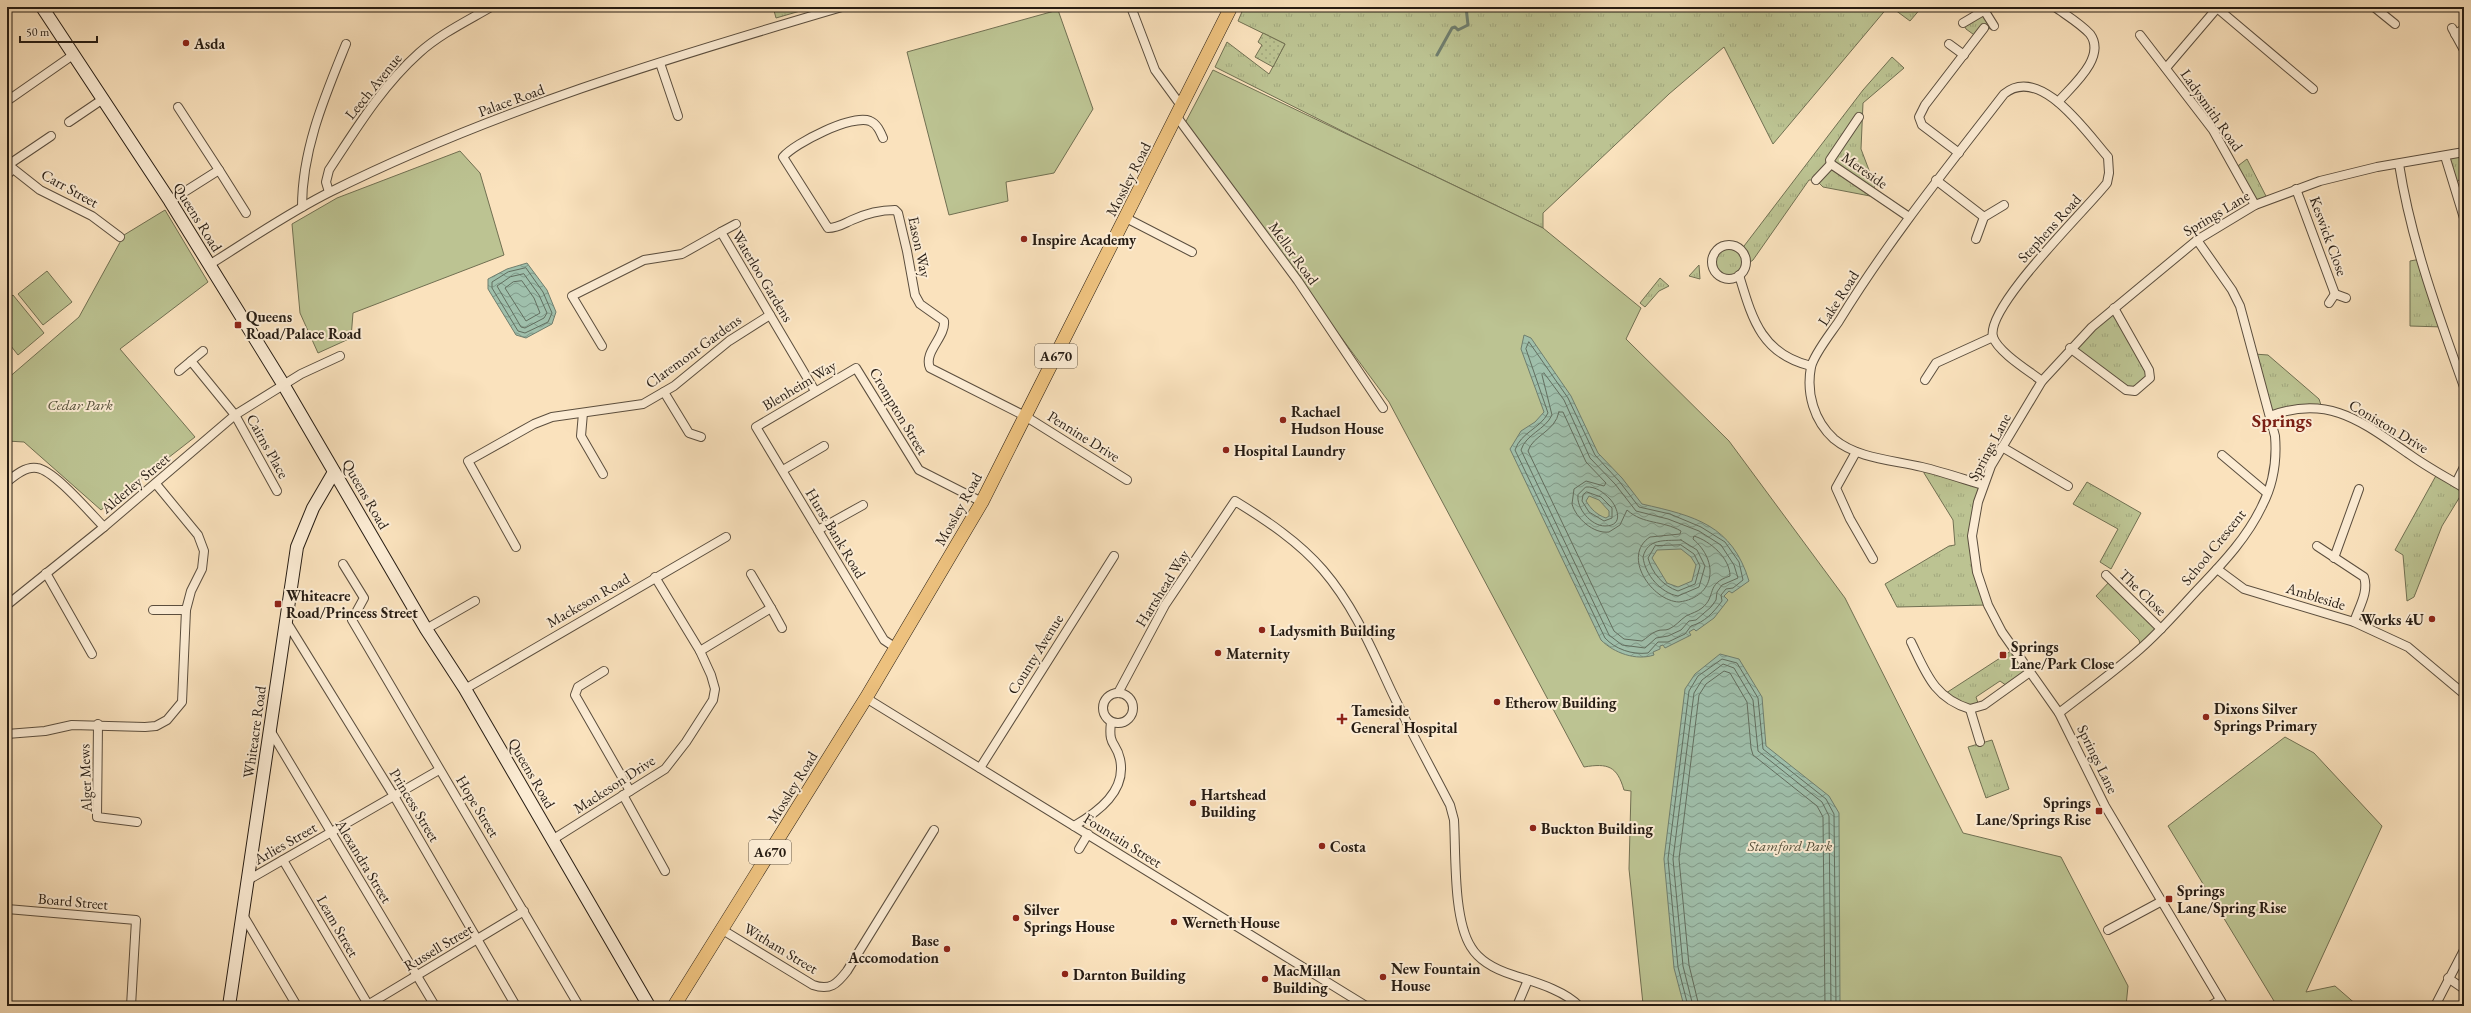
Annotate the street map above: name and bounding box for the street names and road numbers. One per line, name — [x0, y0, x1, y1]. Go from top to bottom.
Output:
street label: Leech Avenue — [340, 49, 406, 123]
street label: Ladysmith Road — [2177, 65, 2248, 155]
street label: Palace Road — [475, 79, 547, 121]
street label: Mossley Road — [1101, 138, 1155, 219]
street label: Mereside — [1838, 147, 1892, 193]
street label: Carr Street — [38, 165, 102, 212]
street label: Queens Road — [169, 179, 227, 255]
street label: Springs Lane — [2179, 186, 2253, 240]
street label: Stephens Road — [2013, 189, 2085, 266]
street label: Keswick Close — [2306, 194, 2352, 279]
street label: Eason Way — [904, 215, 936, 280]
street label: Mellor Road — [1265, 218, 1323, 288]
street label: Waterloo Gardens — [728, 227, 798, 325]
street label: Lake Road — [1813, 266, 1863, 329]
street label: Claremont Gardens — [641, 310, 745, 392]
road number: A670 — [1035, 344, 1077, 368]
street label: Blenheim Way — [759, 355, 840, 414]
street label: Crompton Street — [865, 364, 933, 458]
street label: Coniston Drive — [2346, 395, 2432, 457]
street label: Pennine Drive — [1044, 406, 1124, 466]
street label: Springs Lane — [1963, 410, 2015, 484]
street label: Cairns Place — [243, 411, 293, 482]
street label: Alderley Street — [96, 448, 174, 518]
street label: Queens Road — [338, 455, 394, 533]
street label: Mossley Road — [930, 469, 986, 549]
street label: Hurst Bank Road — [802, 484, 871, 582]
street label: School Crescent — [2176, 505, 2250, 589]
street label: Hartshead Way — [1131, 546, 1193, 630]
street label: The Close — [2115, 565, 2171, 619]
street label: Mackeson Road — [543, 568, 633, 631]
street label: Ambleside — [2283, 578, 2348, 614]
street label: County Avenue — [1003, 610, 1067, 698]
street label: Whiteacre Road — [238, 684, 270, 779]
street label: Springs Lane — [2073, 721, 2123, 797]
street label: Queens Road — [504, 734, 560, 812]
street label: Alger Mews — [74, 743, 96, 814]
street label: Mossley Road — [763, 747, 822, 826]
street label: Mackeson Drive — [570, 751, 658, 817]
street label: Princess Street — [386, 765, 444, 845]
street label: Hope Street — [452, 771, 504, 841]
street label: Fountain Street — [1080, 808, 1166, 872]
street label: Alexandra Street — [331, 815, 397, 907]
street label: Arlies Street — [249, 817, 320, 869]
road number: A670 — [749, 840, 791, 864]
street label: Board Street — [37, 888, 109, 914]
street label: Leam Street — [313, 892, 363, 961]
street label: Witham Street — [740, 918, 822, 978]
street label: Russell Street — [400, 919, 476, 975]

